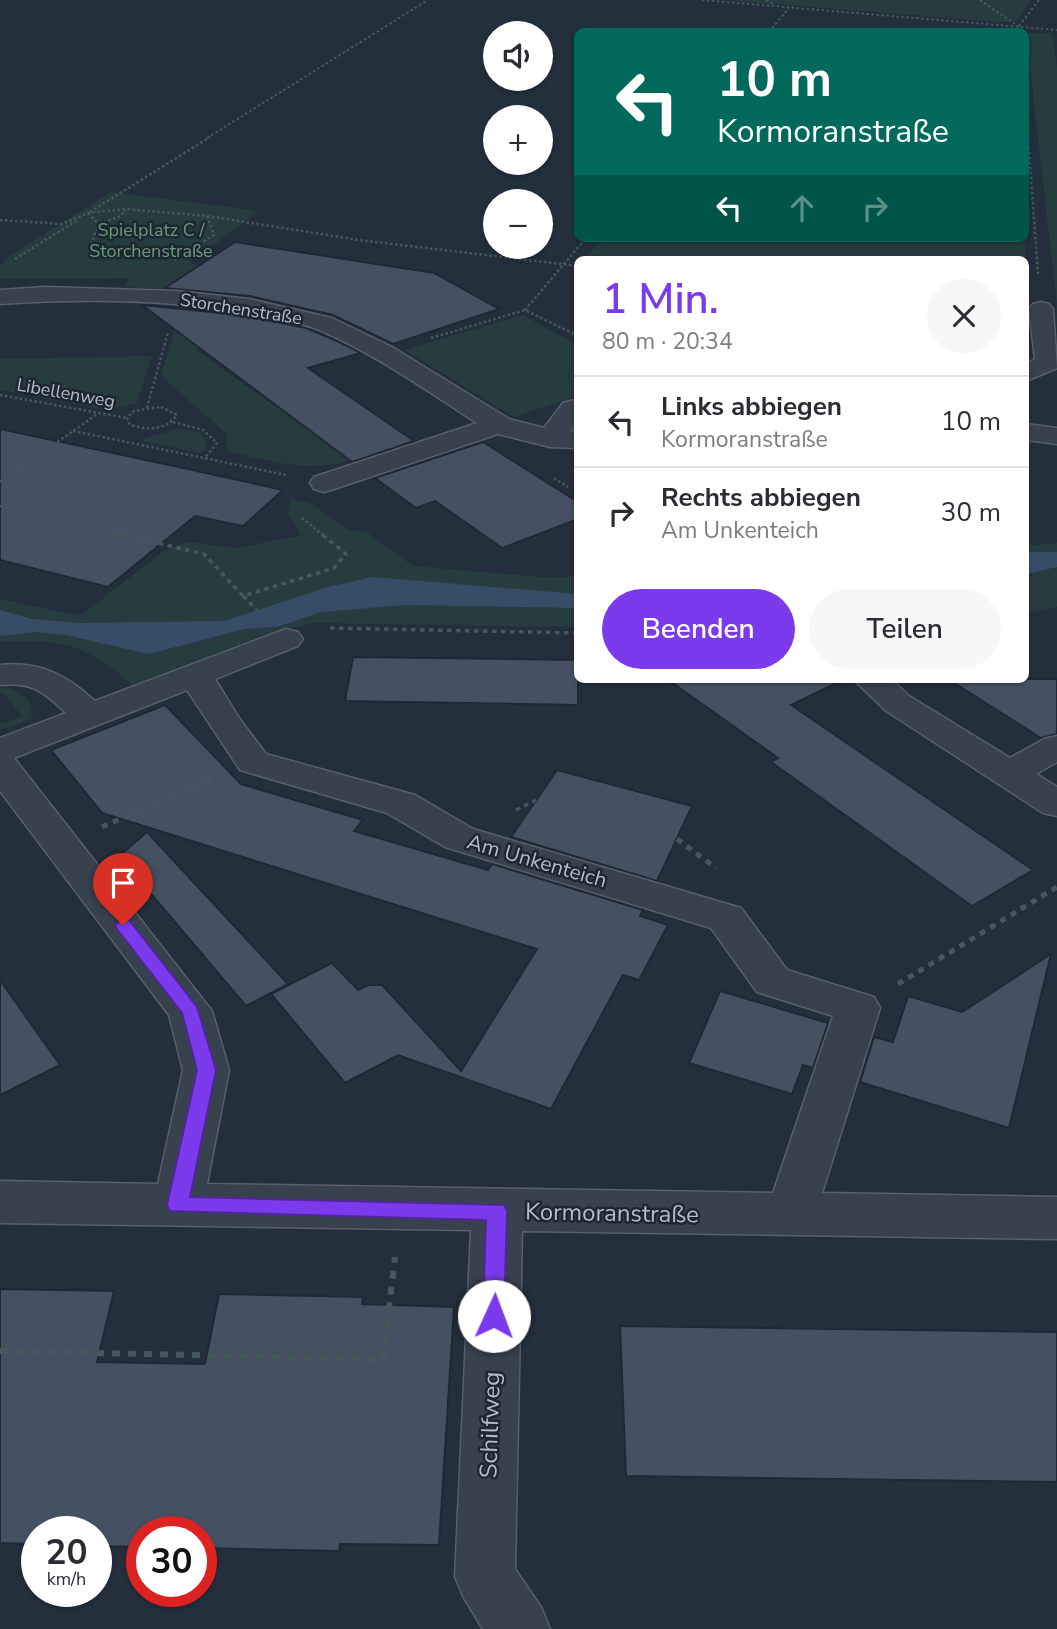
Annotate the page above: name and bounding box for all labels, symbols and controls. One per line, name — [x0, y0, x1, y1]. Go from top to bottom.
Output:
map controls — [483, 21, 553, 259]
button: sound — [483, 21, 553, 91]
text: 10 m — [717, 46, 832, 113]
icon: left — [602, 56, 693, 147]
button: + — [483, 105, 553, 175]
text: Kormoranstraße — [717, 110, 949, 153]
button: − — [483, 189, 553, 259]
icon: left — [710, 189, 748, 227]
icon: ahead — [783, 189, 821, 227]
icon: right — [856, 189, 894, 227]
park label: Spielplatz C / Storchenstraße — [89, 218, 213, 263]
text: 1 Min. — [602, 271, 719, 328]
button: close — [927, 279, 1001, 353]
street label: Storchenstraße — [178, 287, 304, 331]
text: 80 m · 20:34 — [602, 326, 733, 357]
street label: Libellenweg — [15, 373, 117, 413]
text: Links abbiegen — [661, 389, 842, 424]
icon: left — [602, 403, 640, 441]
text: 10 m — [941, 404, 1001, 439]
text: Kormoranstraße — [661, 424, 828, 455]
text: Rechts abbiegen — [661, 480, 861, 515]
icon: right — [602, 494, 640, 532]
text: 30 m — [941, 495, 1001, 530]
text: Am Unkenteich — [661, 515, 819, 546]
button: Beenden — [602, 589, 795, 669]
button: Teilen — [809, 589, 1001, 669]
street label: Am Unkenteich — [464, 828, 610, 894]
pin — [93, 853, 153, 925]
icon: arrive — [104, 864, 142, 902]
street label: Kormoranstraße — [525, 1195, 699, 1231]
position arrow — [457, 1279, 531, 1353]
street label: Schilfweg — [472, 1371, 508, 1479]
speed limit sign: 30 — [126, 1516, 217, 1607]
text: 20 — [45, 1529, 88, 1576]
text: km/h — [47, 1567, 86, 1591]

